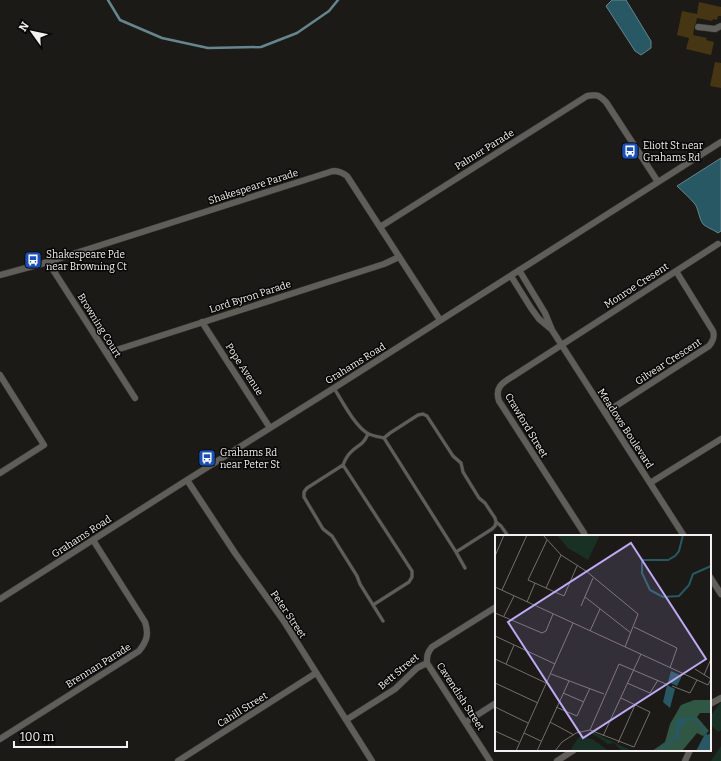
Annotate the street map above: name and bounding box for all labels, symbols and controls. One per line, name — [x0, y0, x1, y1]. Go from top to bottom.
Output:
north arrow — [12, 12, 52, 52]
text: N — [16, 19, 32, 34]
street label: Palmer Parade — [453, 127, 516, 173]
place label: Eliott St near Grahams Rd — [643, 140, 704, 164]
bus stop icon: Eliott St near Grahams Rd — [620, 141, 640, 161]
street label: Shakespeare Parade — [207, 167, 300, 207]
place label: Shakespeare Pde near Browning Ct — [46, 249, 127, 273]
bus stop icon: Shakespeare Pde near Browning Ct — [23, 250, 43, 270]
street label: Monroe Cresent — [602, 260, 671, 311]
street label: Lord Byron Parade — [208, 278, 293, 316]
street label: Browning Court — [75, 291, 124, 360]
street label: Gilvear Crescent — [633, 336, 704, 388]
street label: Pope Avenue — [223, 341, 266, 398]
street label: Grahams Road — [323, 341, 388, 387]
street label: Meadows Boulevard — [595, 386, 656, 471]
street label: Crawford Street — [502, 391, 550, 460]
place label: Grahams Rd near Peter St — [220, 447, 280, 471]
bus stop icon: Grahams Rd near Peter St — [197, 448, 217, 468]
street label: Grahams Road — [50, 513, 114, 561]
inset map — [495, 535, 711, 751]
street label: Peter Street — [268, 588, 309, 641]
street label: Brennan Parade — [64, 641, 133, 691]
street label: Bett Street — [376, 651, 422, 692]
street label: Cavendish Street — [434, 660, 487, 733]
street label: Cahill Street — [215, 689, 270, 730]
scale bar — [14, 723, 127, 749]
text: 100 m — [20, 730, 55, 744]

